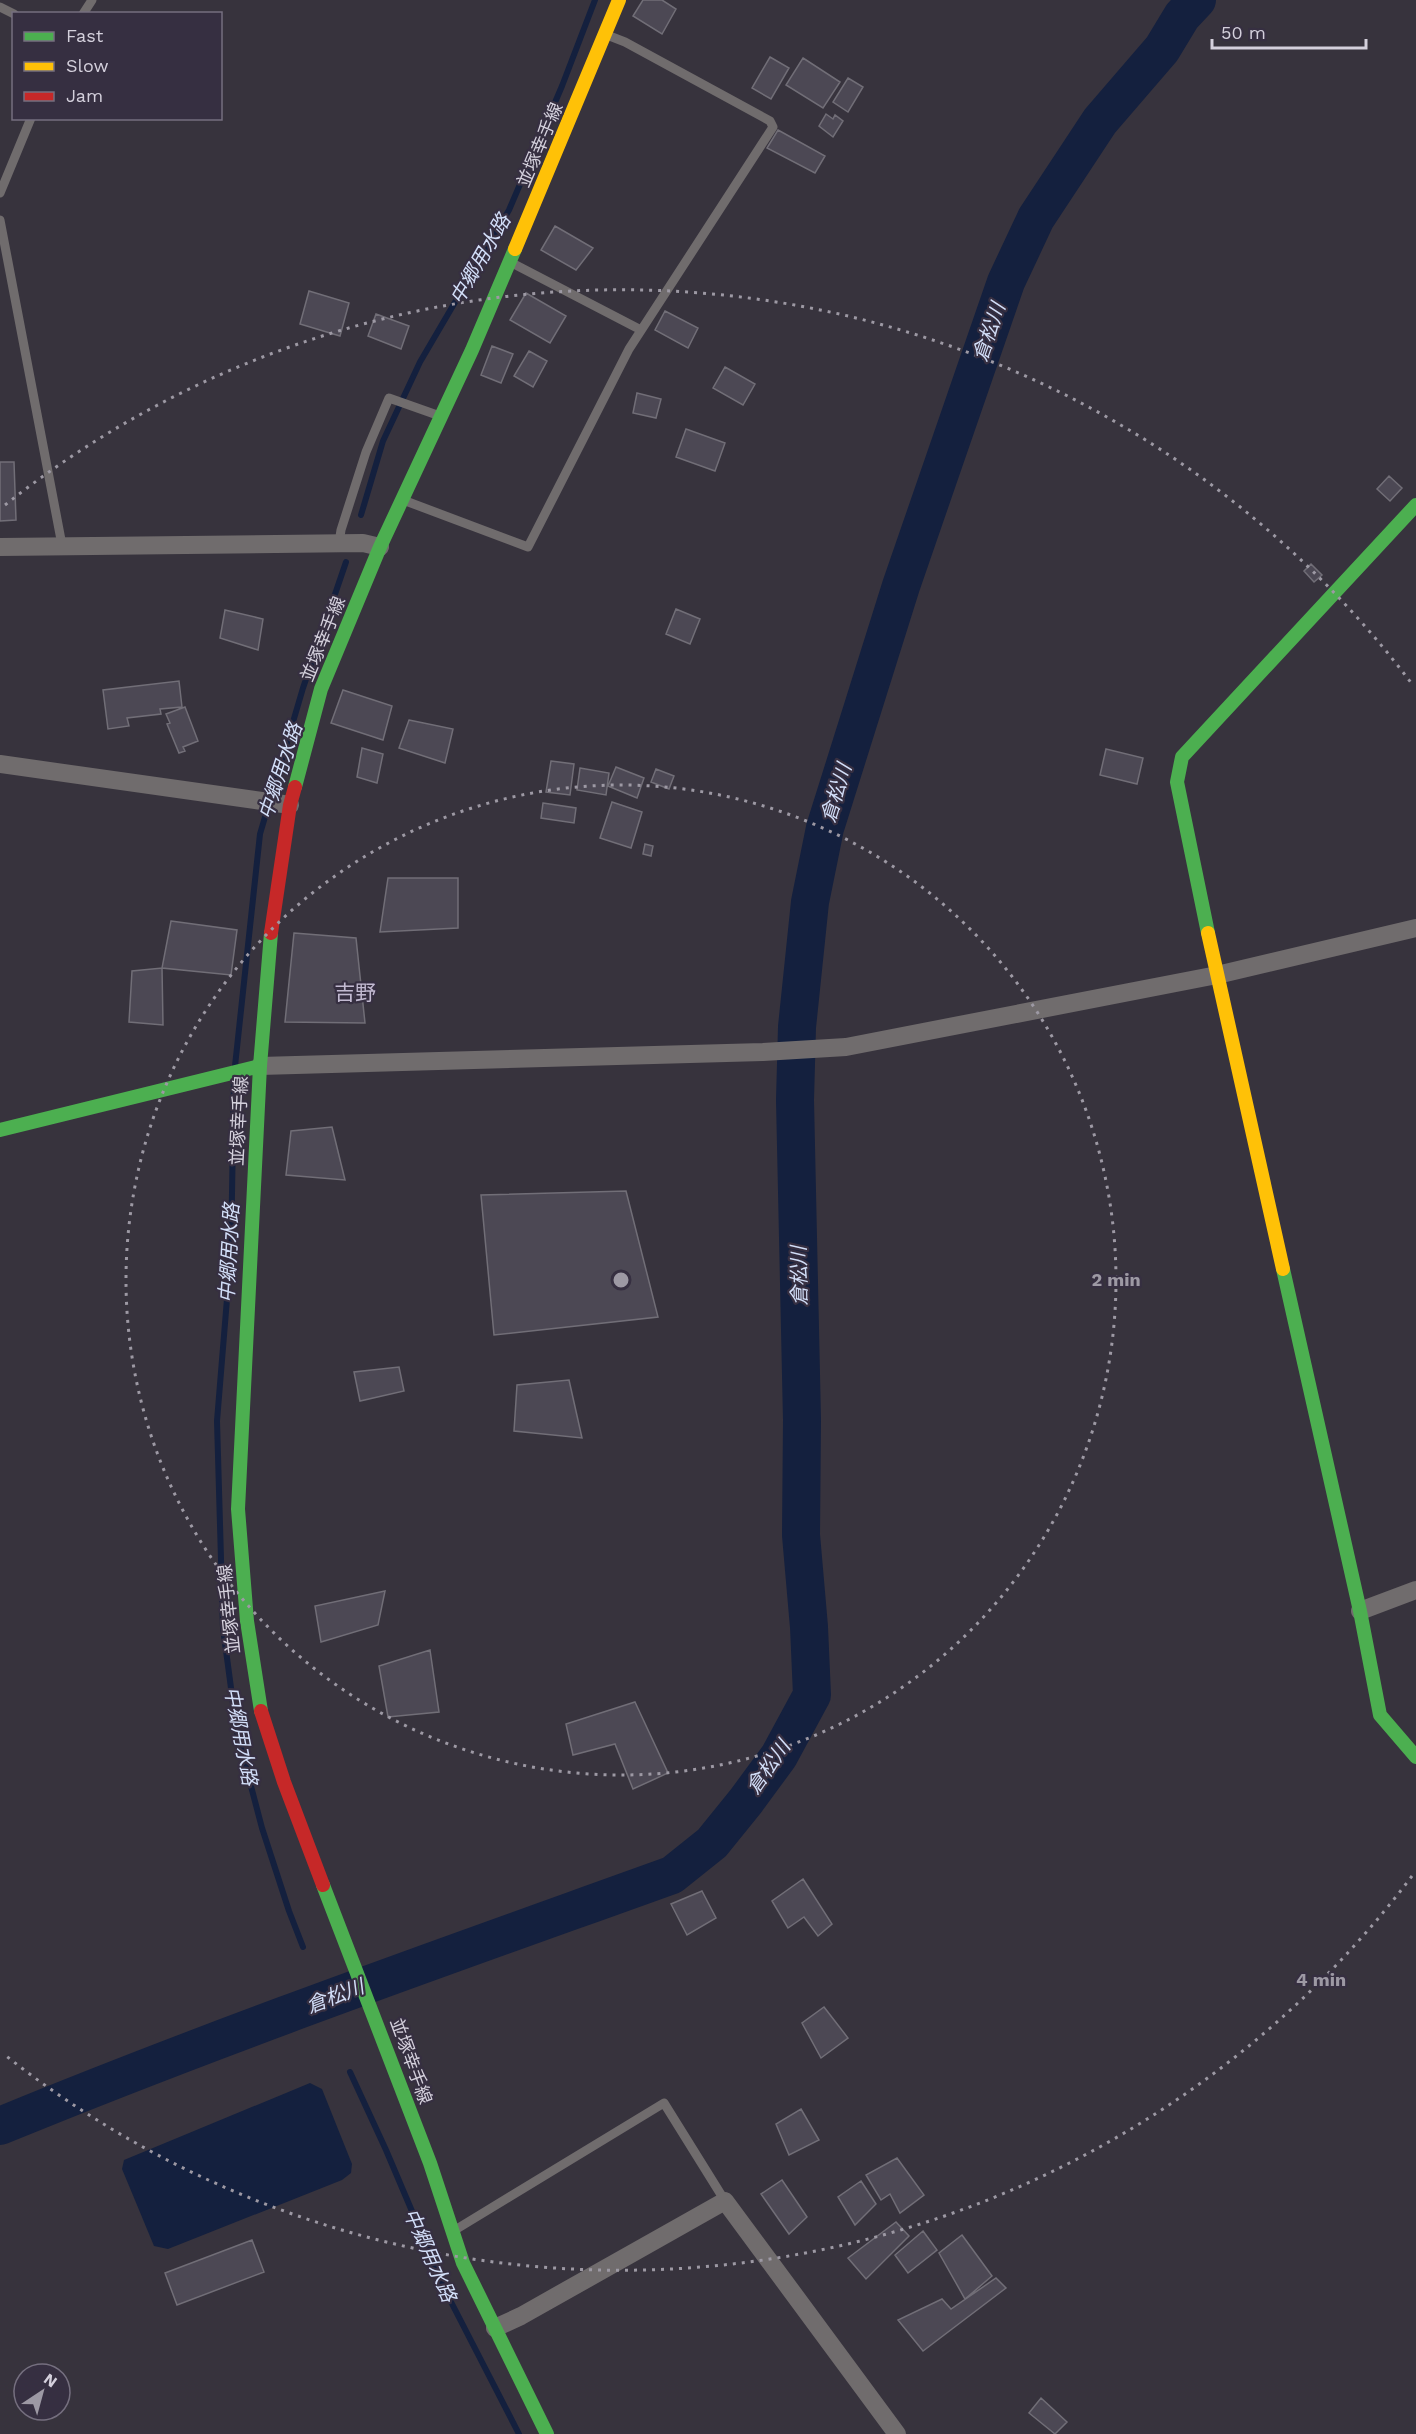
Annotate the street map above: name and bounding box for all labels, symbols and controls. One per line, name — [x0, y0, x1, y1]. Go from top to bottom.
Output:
legend — [12, 12, 222, 120]
scale bar — [1212, 12, 1366, 50]
text: 50 m — [1221, 22, 1266, 43]
text: Fast — [66, 25, 104, 46]
text: Slow — [66, 55, 109, 76]
text: Jam — [66, 85, 103, 106]
street label: 並塚幸手線 — [512, 99, 567, 190]
water label: 中郷用水路 — [445, 208, 516, 308]
water label: 倉松川 — [968, 298, 1011, 364]
street label: 並塚幸手線 — [296, 593, 349, 684]
water label: 中郷用水路 — [253, 718, 307, 822]
water label: 倉松川 — [816, 759, 857, 825]
district label: 吉野 — [334, 980, 376, 1005]
street label: 並塚幸手線 — [226, 1075, 251, 1166]
water label: 中郷用水路 — [214, 1200, 244, 1304]
water label: 倉松川 — [786, 1244, 812, 1306]
text: 2 min — [1091, 1269, 1141, 1290]
centre of rings — [611, 1270, 631, 1290]
street label: 並塚幸手線 — [213, 1563, 244, 1655]
water label: 中郷用水路 — [220, 1685, 263, 1789]
water label: 倉松川 — [741, 1734, 796, 1798]
text: 4 min — [1296, 1969, 1346, 1990]
water label: 倉松川 — [303, 1973, 369, 2018]
street label: 並塚幸手線 — [386, 2015, 437, 2107]
water label: 中郷用水路 — [399, 2204, 462, 2307]
north arrow — [12, 2362, 72, 2422]
text: N — [40, 2369, 61, 2391]

